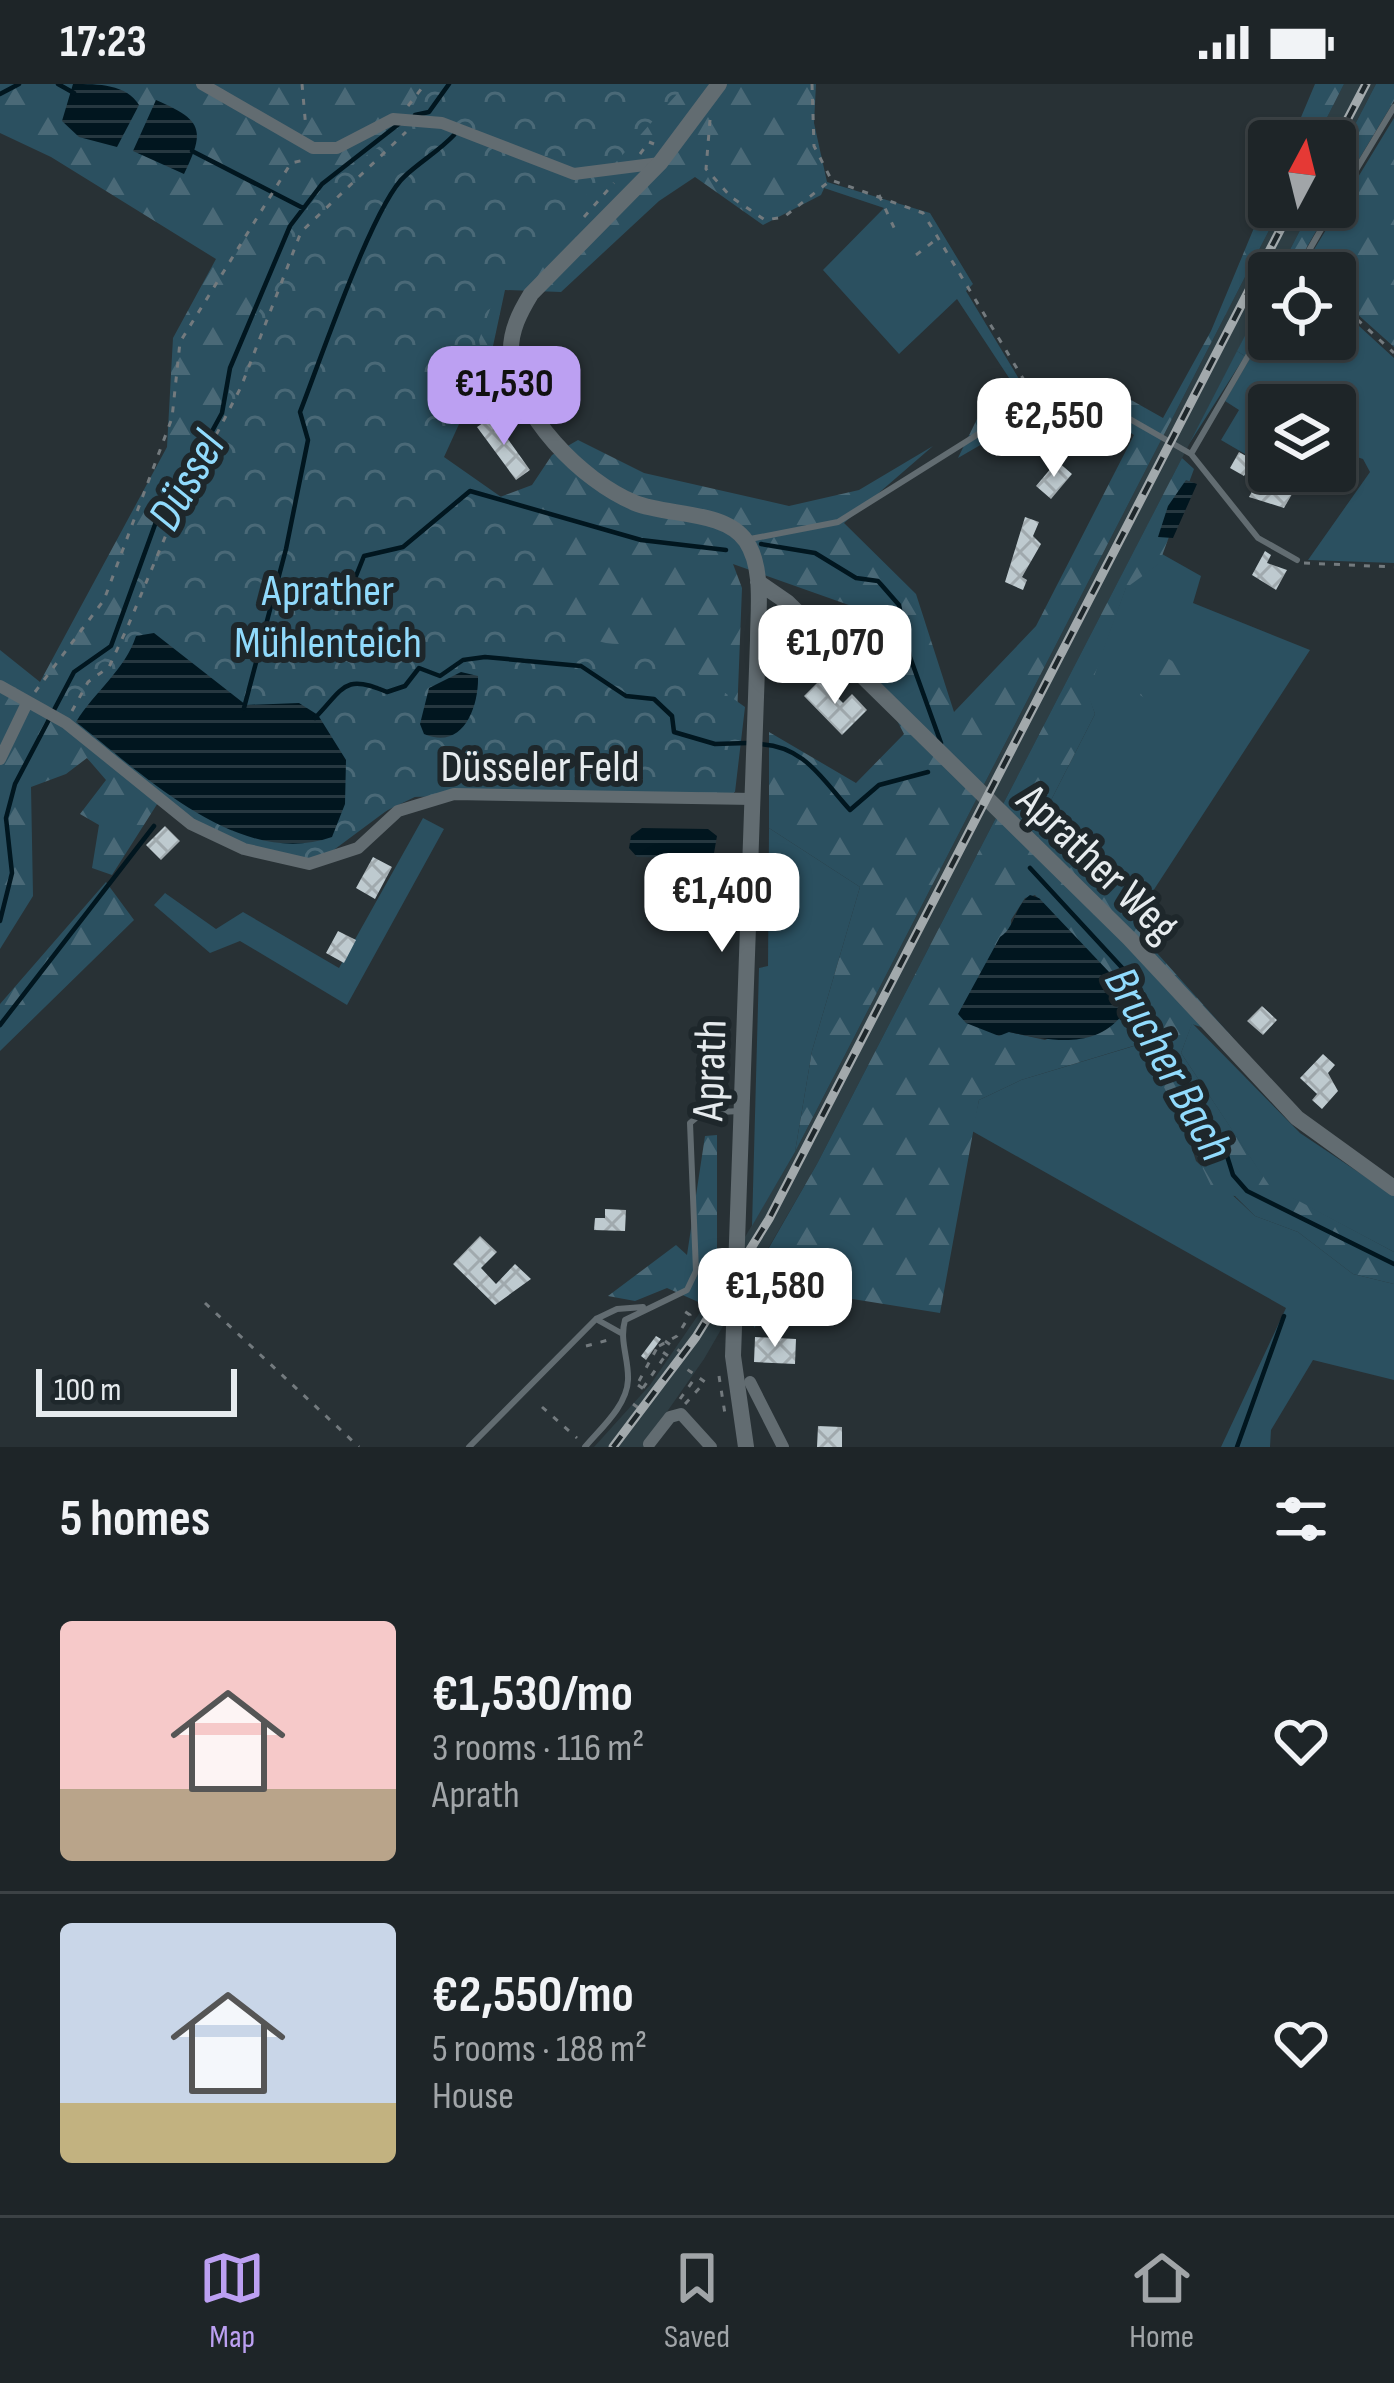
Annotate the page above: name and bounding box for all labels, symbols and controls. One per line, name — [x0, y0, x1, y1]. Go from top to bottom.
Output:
text: 17:23 — [60, 15, 147, 70]
north arrow — [1248, 120, 1356, 228]
map controls — [1248, 120, 1356, 492]
button: locate — [1248, 252, 1356, 360]
pin: €1,530 — [406, 346, 602, 448]
text: €1,530 — [454, 361, 554, 408]
pin: €2,550 — [956, 378, 1152, 480]
button: layers — [1248, 384, 1356, 492]
text: €2,550 — [1004, 393, 1104, 440]
water label: Düssel — [137, 421, 238, 540]
park label: Aprather Mühlenteich — [234, 564, 422, 671]
pin: €1,070 — [737, 605, 933, 707]
text: €1,070 — [785, 620, 885, 667]
street label: Düsseler Feld — [440, 740, 640, 795]
street label: Aprather Weg — [1004, 772, 1190, 954]
pin: €1,400 — [624, 853, 820, 955]
text: €1,400 — [671, 868, 773, 915]
water label: Brucher Bach — [1091, 958, 1244, 1171]
street label: Aprath — [681, 1019, 740, 1123]
pin: €1,580 — [677, 1248, 873, 1350]
text: €1,580 — [725, 1263, 825, 1310]
scale bar — [36, 1363, 237, 1416]
text: 100 m — [54, 1370, 121, 1410]
icon: filters — [1268, 1486, 1334, 1552]
text: 5 homes — [60, 1489, 210, 1550]
text: €1,530/mo — [432, 1664, 633, 1725]
icon: home — [156, 1669, 300, 1813]
icon: heart — [1268, 1708, 1334, 1774]
text: 3 rooms · 116 m² — [432, 1725, 644, 1772]
text: Aprath — [432, 1772, 520, 1819]
text: €2,550/mo — [432, 1965, 634, 2026]
icon: home — [156, 1971, 300, 2115]
icon: heart — [1268, 2010, 1334, 2076]
text: 5 rooms · 188 m² — [432, 2026, 647, 2073]
text: House — [432, 2073, 514, 2120]
tab: Map — [199, 2245, 265, 2357]
tab: Saved — [664, 2245, 730, 2357]
tab: Home — [1129, 2245, 1195, 2357]

